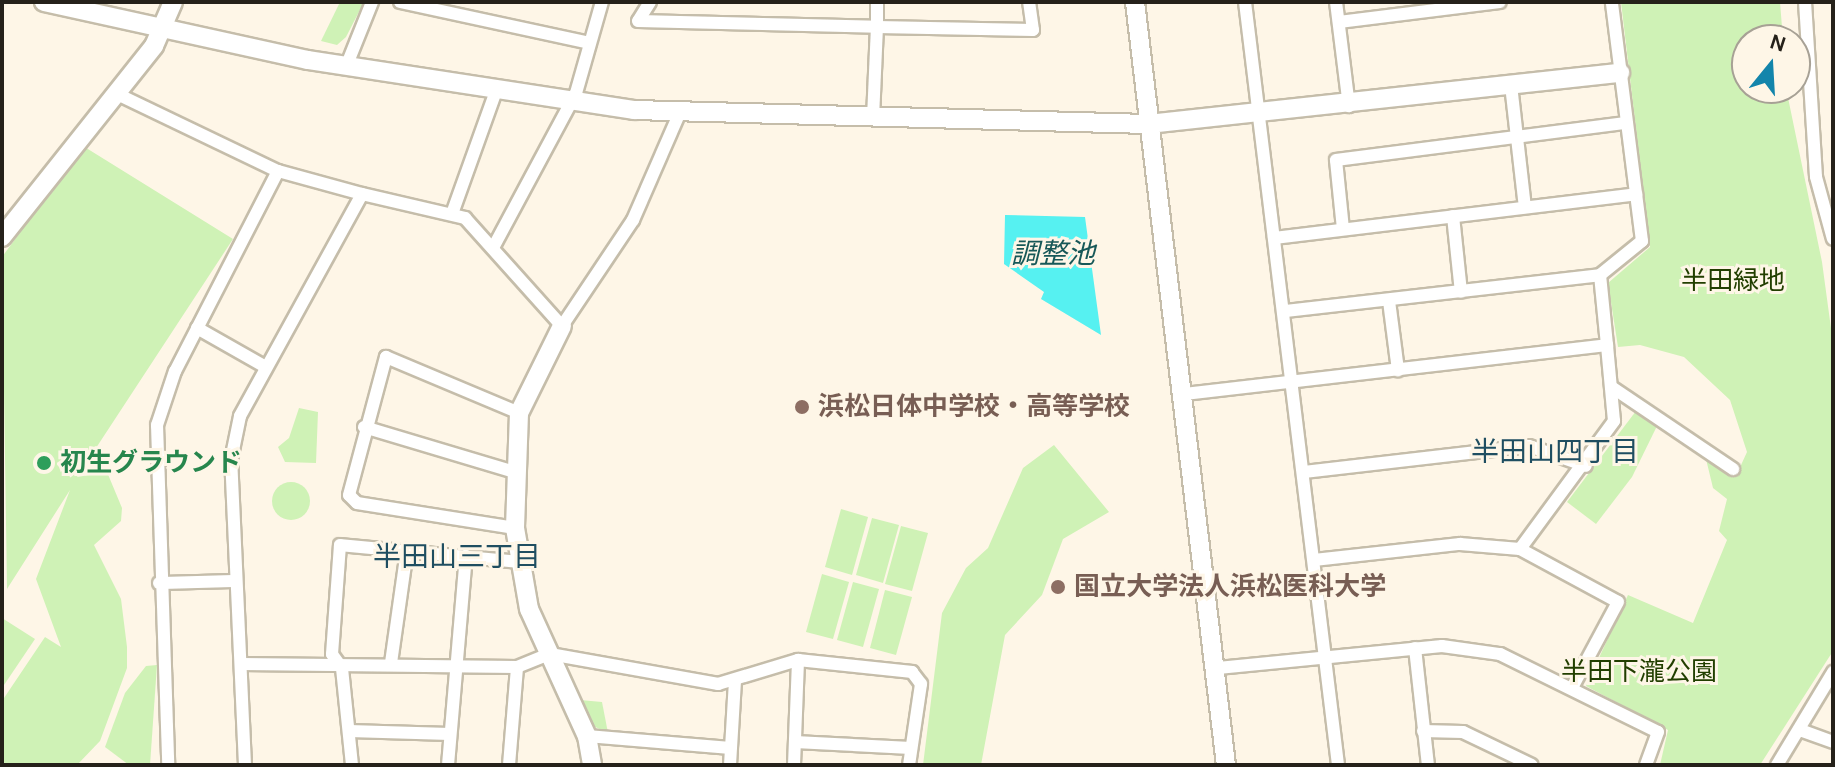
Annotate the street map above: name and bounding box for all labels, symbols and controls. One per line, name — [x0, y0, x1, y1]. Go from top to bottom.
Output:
north arrow — [1731, 24, 1811, 104]
text: N — [1766, 28, 1789, 58]
water label: 調整池 — [1011, 237, 1095, 271]
park label: 半田緑地 — [1681, 265, 1785, 297]
place label: 浜松日体中学校・高等学校 — [818, 391, 1130, 423]
marker: 浜松日体中学校・高等学校 — [793, 398, 811, 416]
district label: 半田山四丁目 — [1471, 435, 1639, 469]
place label: 初生グラウンド — [60, 447, 242, 479]
marker: 初生グラウンド — [35, 454, 53, 472]
district label: 半田山三丁目 — [373, 540, 541, 574]
place label: 国立大学法人浜松医科大学 — [1074, 571, 1386, 603]
marker: 国立大学法人浜松医科大学 — [1049, 578, 1067, 596]
park label: 半田下瀧公園 — [1561, 656, 1717, 688]

